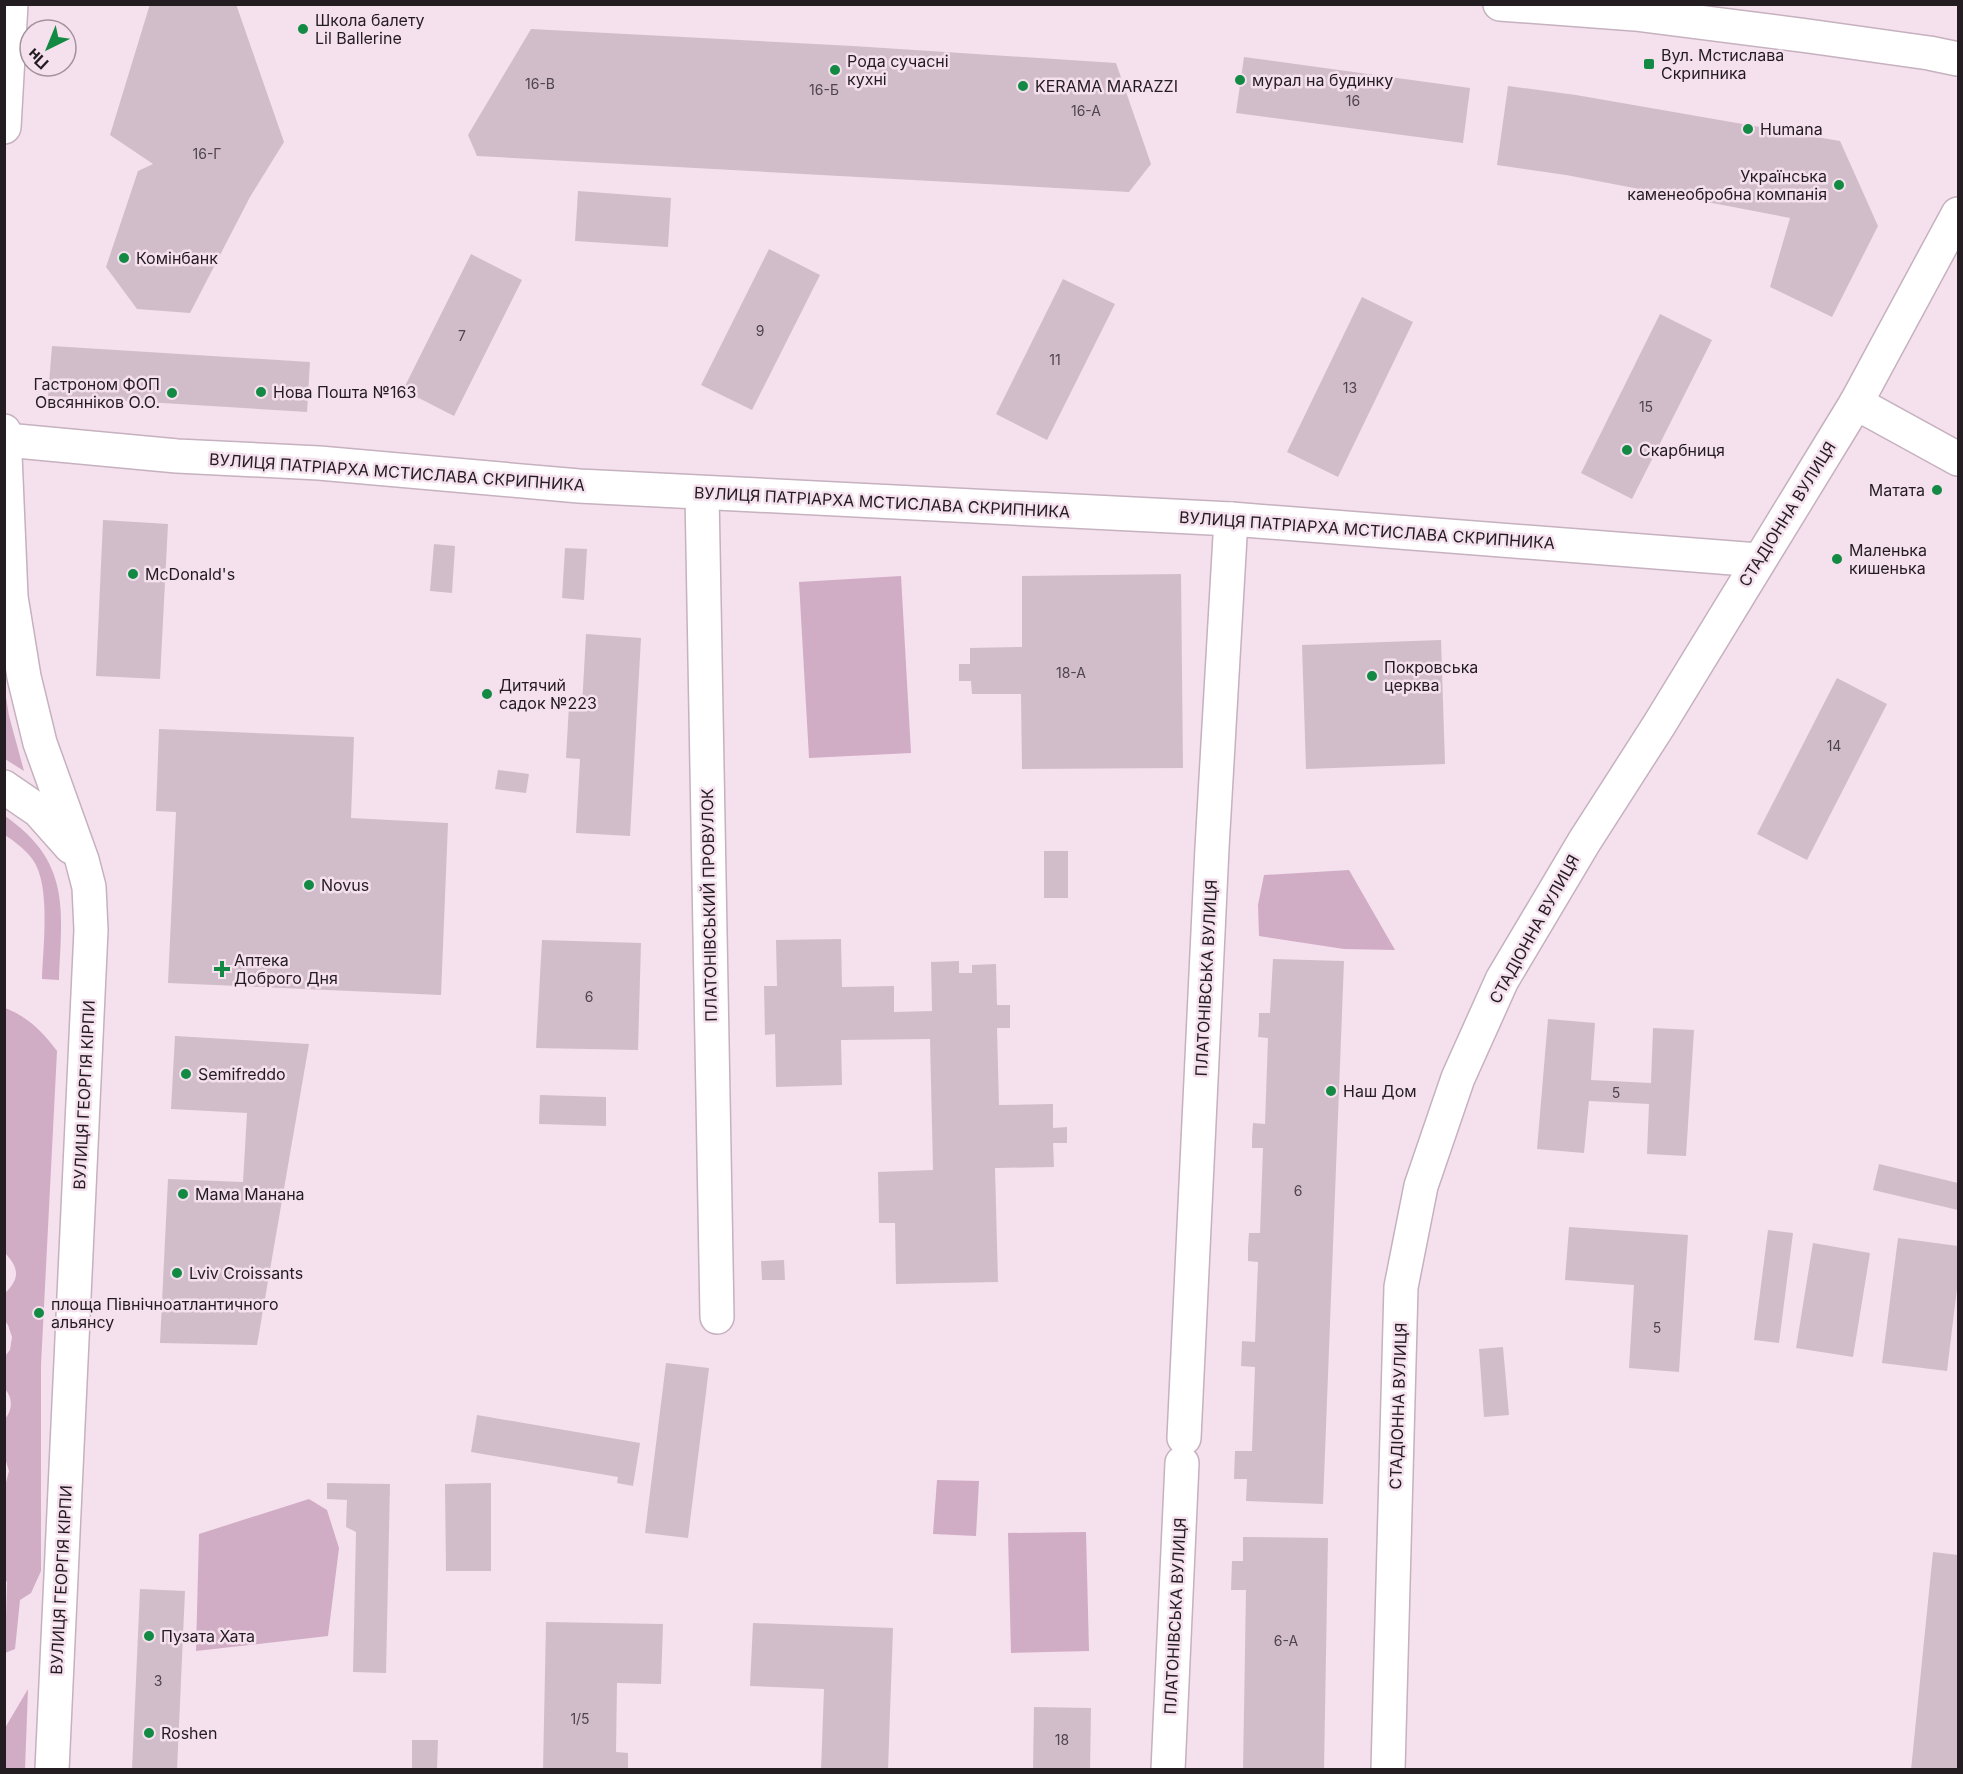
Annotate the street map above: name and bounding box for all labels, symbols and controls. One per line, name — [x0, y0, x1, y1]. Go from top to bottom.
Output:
place label: Школа балету Lil Ballerine — [315, 10, 425, 48]
north arrow — [18, 18, 78, 78]
marker: Школа балету Lil Ballerine — [296, 22, 310, 36]
text: Пн — [23, 44, 53, 74]
place label: Вул. Мстислава Скрипника — [1661, 45, 1784, 83]
place label: Рода сучасні кухні — [847, 51, 949, 89]
marker: Вул. Мстислава Скрипника — [1642, 57, 1656, 71]
marker: Рода сучасні кухні — [828, 63, 842, 77]
place label: мурал на будинку — [1252, 70, 1393, 90]
marker: мурал на будинку — [1233, 73, 1247, 87]
house number: 16-В — [525, 75, 555, 92]
place label: KERAMA MARAZZI — [1035, 76, 1178, 96]
marker: KERAMA MARAZZI — [1016, 79, 1030, 93]
house number: 16-Б — [809, 81, 839, 98]
house number: 16 — [1346, 92, 1360, 109]
house number: 16-А — [1071, 102, 1101, 119]
place label: Humana — [1760, 119, 1823, 139]
marker: Humana — [1741, 122, 1755, 136]
house number: 16-Г — [193, 145, 221, 162]
place label: Українська каменеобробна компанія — [1627, 166, 1827, 204]
marker: Українська каменеобробна компанія — [1832, 178, 1846, 192]
place label: Комінбанк — [136, 248, 218, 268]
marker: Комінбанк — [117, 251, 131, 265]
house number: 9 — [756, 322, 764, 339]
house number: 7 — [458, 327, 466, 344]
house number: 11 — [1049, 351, 1061, 368]
place label: Гастроном ФОП Овсянніков О.О. — [33, 374, 160, 412]
house number: 13 — [1343, 379, 1357, 396]
place label: Нова Пошта №163 — [273, 382, 416, 402]
marker: Нова Пошта №163 — [254, 385, 268, 399]
marker: Гастроном ФОП Овсянніков О.О. — [165, 386, 179, 400]
house number: 15 — [1639, 398, 1653, 415]
street label: СТАДІОННА ВУЛИЦЯ — [1734, 438, 1840, 590]
place label: Скарбниця — [1639, 440, 1725, 460]
marker: Скарбниця — [1620, 443, 1634, 457]
street label: ВУЛИЦЯ ПАТРІАРХА МСТИСЛАВА СКРИПНИКА — [208, 449, 586, 495]
place label: Матата — [1869, 480, 1925, 500]
street label: ВУЛИЦЯ ПАТРІАРХА МСТИСЛАВА СКРИПНИКА — [693, 482, 1071, 522]
marker: Матата — [1930, 483, 1944, 497]
street label: ВУЛИЦЯ ПАТРІАРХА МСТИСЛАВА СКРИПНИКА — [1178, 507, 1556, 553]
place label: Маленька кишенька — [1849, 540, 1927, 578]
marker: Маленька кишенька — [1830, 552, 1844, 566]
place label: McDonald's — [145, 564, 235, 584]
marker: McDonald's — [126, 567, 140, 581]
place label: Покровська церква — [1384, 657, 1478, 695]
house number: 18-А — [1056, 664, 1086, 681]
marker: Покровська церква — [1365, 669, 1379, 683]
place label: Дитячий садок №223 — [499, 675, 597, 713]
marker: Дитячий садок №223 — [480, 687, 494, 701]
house number: 14 — [1827, 737, 1841, 754]
street label: ПЛАТОНІВСЬКИЙ ПРОВУЛОК — [697, 788, 721, 1022]
street label: СТАДІОННА ВУЛИЦЯ — [1485, 851, 1583, 1007]
place label: Novus — [321, 875, 369, 895]
marker: Novus — [302, 878, 316, 892]
street label: ПЛАТОНІВСЬКА ВУЛИЦЯ — [1191, 879, 1221, 1077]
place label: Аптека Доброго Дня — [234, 950, 338, 988]
marker: Аптека Доброго Дня — [215, 962, 229, 976]
house number: 6 — [585, 988, 593, 1005]
street label: ВУЛИЦЯ ГЕОРГІЯ КІРПИ — [69, 1000, 99, 1190]
place label: Semifreddo — [198, 1064, 286, 1084]
marker: Semifreddo — [179, 1067, 193, 1081]
place label: Наш Дом — [1343, 1081, 1417, 1101]
marker: Наш Дом — [1324, 1084, 1338, 1098]
house number: 5 — [1612, 1084, 1620, 1101]
house number: 6 — [1294, 1182, 1302, 1199]
place label: Мама Манана — [195, 1184, 305, 1204]
marker: Мама Манана — [176, 1187, 190, 1201]
place label: Lviv Croissants — [189, 1263, 303, 1283]
marker: Lviv Croissants — [170, 1266, 184, 1280]
place label: площа Північноатлантичного альянсу — [51, 1294, 279, 1332]
marker: площа Північноатлантичного альянсу — [32, 1306, 46, 1320]
house number: 5 — [1653, 1319, 1661, 1336]
street label: СТАДІОННА ВУЛИЦЯ — [1385, 1322, 1411, 1490]
street label: ВУЛИЦЯ ГЕОРГІЯ КІРПИ — [46, 1485, 76, 1675]
street label: ПЛАТОНІВСЬКА ВУЛИЦЯ — [1160, 1517, 1190, 1715]
place label: Пузата Хата — [161, 1626, 255, 1646]
marker: Пузата Хата — [142, 1629, 156, 1643]
house number: 6-А — [1274, 1632, 1298, 1649]
house number: 3 — [154, 1672, 162, 1689]
house number: 1/5 — [570, 1710, 590, 1727]
place label: Roshen — [161, 1723, 217, 1743]
marker: Roshen — [142, 1726, 156, 1740]
house number: 18 — [1055, 1731, 1069, 1748]

